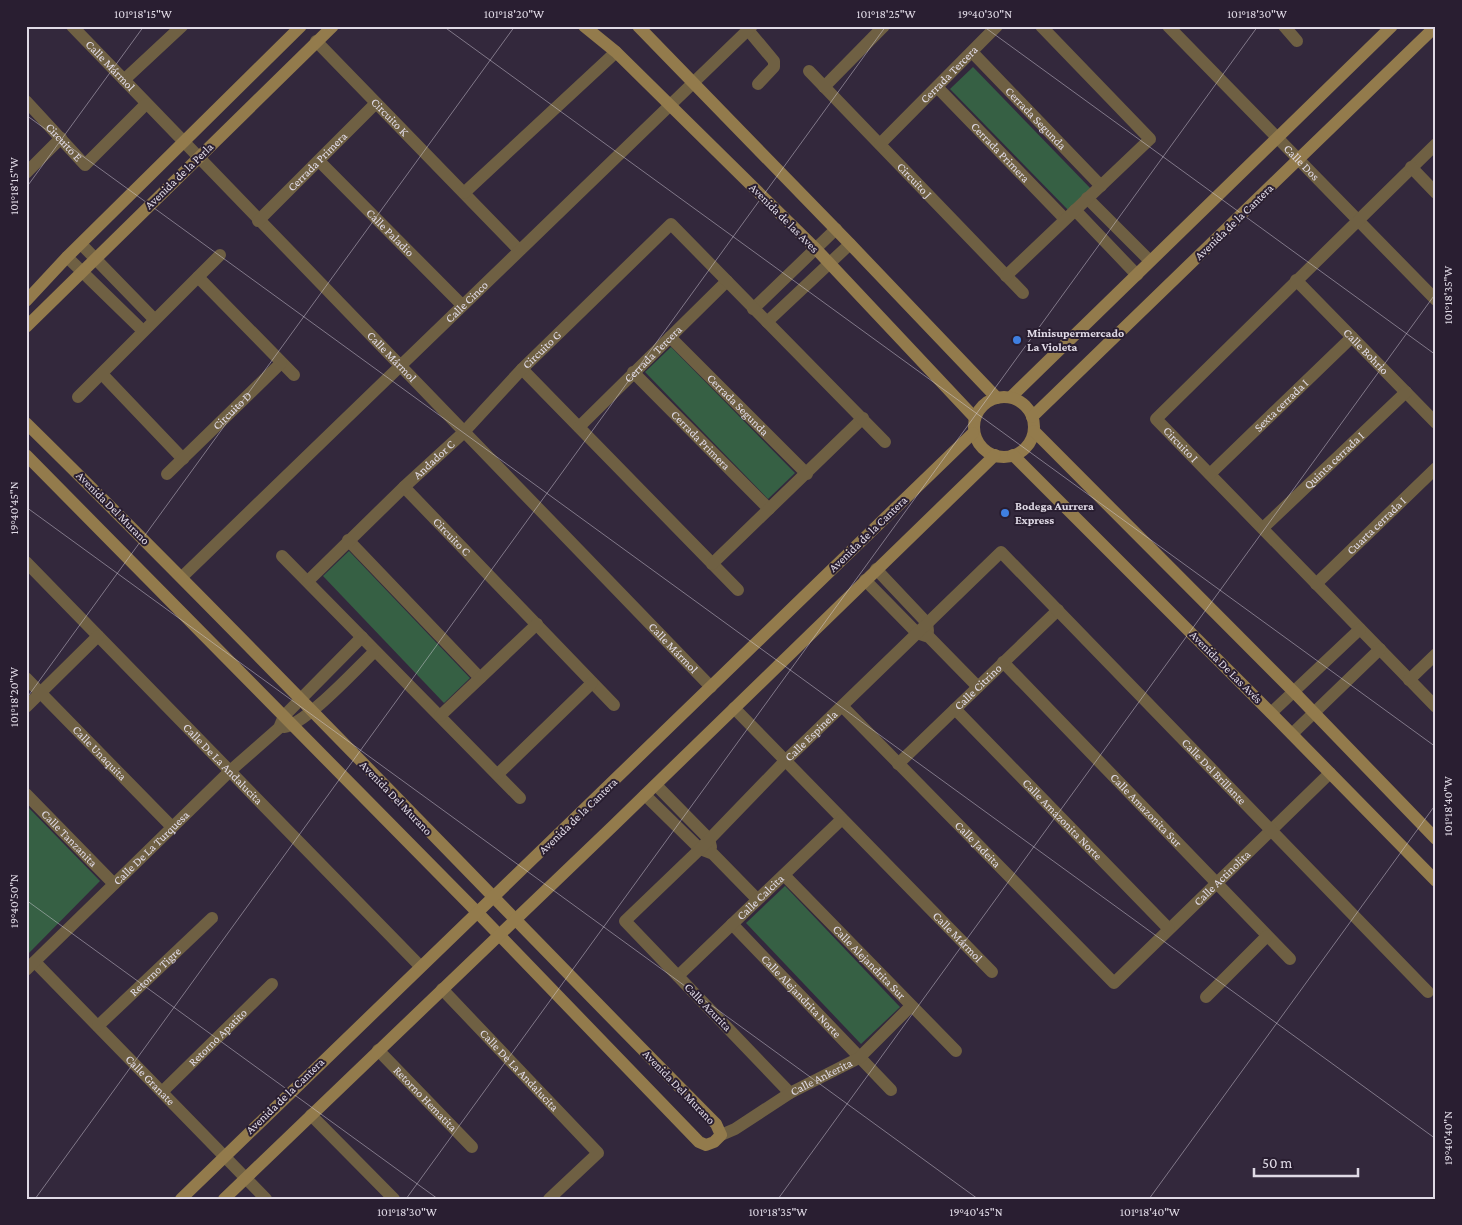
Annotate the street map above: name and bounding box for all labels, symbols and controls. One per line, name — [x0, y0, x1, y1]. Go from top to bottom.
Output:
text: 101°18'15"W — [114, 7, 172, 21]
text: 101°18'20"W — [484, 7, 544, 21]
text: 101°18'25"W — [856, 7, 916, 21]
text: 19°40'30"N — [958, 7, 1012, 21]
text: 101°18'30"W — [1227, 7, 1287, 21]
street label: Calle Mármol — [83, 37, 138, 94]
street label: Cerrada Tercera — [917, 42, 981, 106]
street label: Cerrada Segunda — [1002, 84, 1070, 153]
street label: Circuito K — [368, 95, 412, 139]
street label: Cerrada Primera — [968, 119, 1033, 186]
street label: Circuito E — [43, 120, 85, 165]
street label: Cerrada Primera — [285, 129, 350, 194]
street label: Avenida de la Perla — [142, 139, 216, 212]
street label: Calle Dos — [1281, 142, 1323, 184]
text: 101°18'15"W — [7, 157, 21, 215]
street label: Circuito J — [894, 160, 935, 202]
street label: Avenida de las Aves — [746, 180, 822, 256]
street label: Avenida de la Cantera — [1192, 181, 1276, 263]
street label: Calle Paladio — [363, 206, 417, 260]
text: 101°18'35"W — [1441, 266, 1455, 324]
street label: Calle Cinco — [442, 278, 491, 326]
street label: Cerrada Tercera — [621, 322, 685, 385]
place label: Minisupermercado La Violeta — [1027, 326, 1124, 354]
street label: Calle Bohrio — [1340, 326, 1392, 377]
street label: Calle Mármol — [364, 328, 419, 385]
street label: Circuito G — [520, 328, 564, 372]
marker: Minisupermercado La Violeta — [1011, 334, 1023, 346]
street label: Cerrada Segunda — [704, 371, 772, 439]
street label: Sexta cerrada I — [1251, 376, 1312, 435]
street label: Circuito D — [210, 388, 255, 433]
street label: Cerrada Primera — [668, 407, 733, 473]
street label: Circuito I — [1160, 424, 1202, 466]
street label: Quinta cerrada I — [1301, 428, 1367, 492]
street label: Andador C — [410, 437, 458, 482]
street label: Avenida Del Murano — [73, 468, 153, 548]
text: 19°40'45"N — [7, 481, 21, 535]
street label: Avenida de la Cantera — [826, 493, 910, 575]
street label: Cuarta cerrada I — [1344, 494, 1409, 557]
place label: Bodega Aurrera Express — [1015, 499, 1094, 527]
marker: Bodega Aurrera Express — [999, 507, 1011, 519]
street label: Circuito C — [430, 515, 474, 559]
street label: Calle Mármol — [646, 620, 701, 676]
street label: Avenida De Las Avés — [1187, 628, 1265, 706]
street label: Calle Citrino — [951, 661, 1005, 713]
text: 101°18'20"W — [7, 667, 21, 727]
street label: Calle Espinela — [782, 707, 841, 764]
street label: Calle De La Andalucita — [180, 720, 266, 808]
street label: Calle Unaquita — [70, 723, 130, 784]
street label: Calle Del Brillante — [1179, 735, 1249, 807]
street label: Avenida Del Murano — [357, 758, 435, 838]
street label: Calle Amazonita Sur — [1107, 770, 1185, 850]
street label: Avenida de la Cantera — [536, 775, 620, 857]
street label: Calle Amazonita Norte — [1020, 776, 1105, 863]
text: 101°18'40"W — [1441, 776, 1455, 836]
street label: Calle Tanzanita — [38, 807, 101, 870]
street label: Calle De La Turquesa — [110, 807, 193, 888]
street label: Calle Jadeita — [952, 818, 1004, 871]
street label: Calle Actinolita — [1191, 847, 1254, 909]
street label: Calle Calcita — [734, 871, 787, 923]
text: 19°40'50"N — [7, 874, 21, 928]
street label: Calle Mármol — [930, 909, 985, 965]
street label: Calle Alejandrita Sur — [830, 922, 909, 1003]
street label: Retorno Tigre — [127, 944, 184, 999]
street label: Calle Alejandrita Norte — [758, 952, 844, 1041]
street label: Calle Azurita — [682, 980, 735, 1034]
street label: Retorno Apatito — [186, 1006, 250, 1069]
street label: Calle De La Andalucita — [477, 1026, 562, 1114]
street label: Avenida Del Murano — [640, 1047, 718, 1127]
street label: Calle Granate — [123, 1052, 178, 1108]
street label: Avenida de la Cantera — [243, 1055, 327, 1137]
street label: Calle Ankerita — [788, 1055, 855, 1099]
street label: Retorno Hematita — [391, 1063, 460, 1135]
text: 19°40'40"N — [1441, 1111, 1455, 1165]
scale bar — [1254, 1145, 1358, 1177]
text: 50 m — [1262, 1155, 1292, 1171]
text: 101°18'30"W — [377, 1205, 437, 1219]
text: 101°18'35"W — [749, 1205, 807, 1219]
text: 19°40'45"N — [949, 1205, 1003, 1219]
text: 101°18'40"W — [1120, 1205, 1180, 1219]

